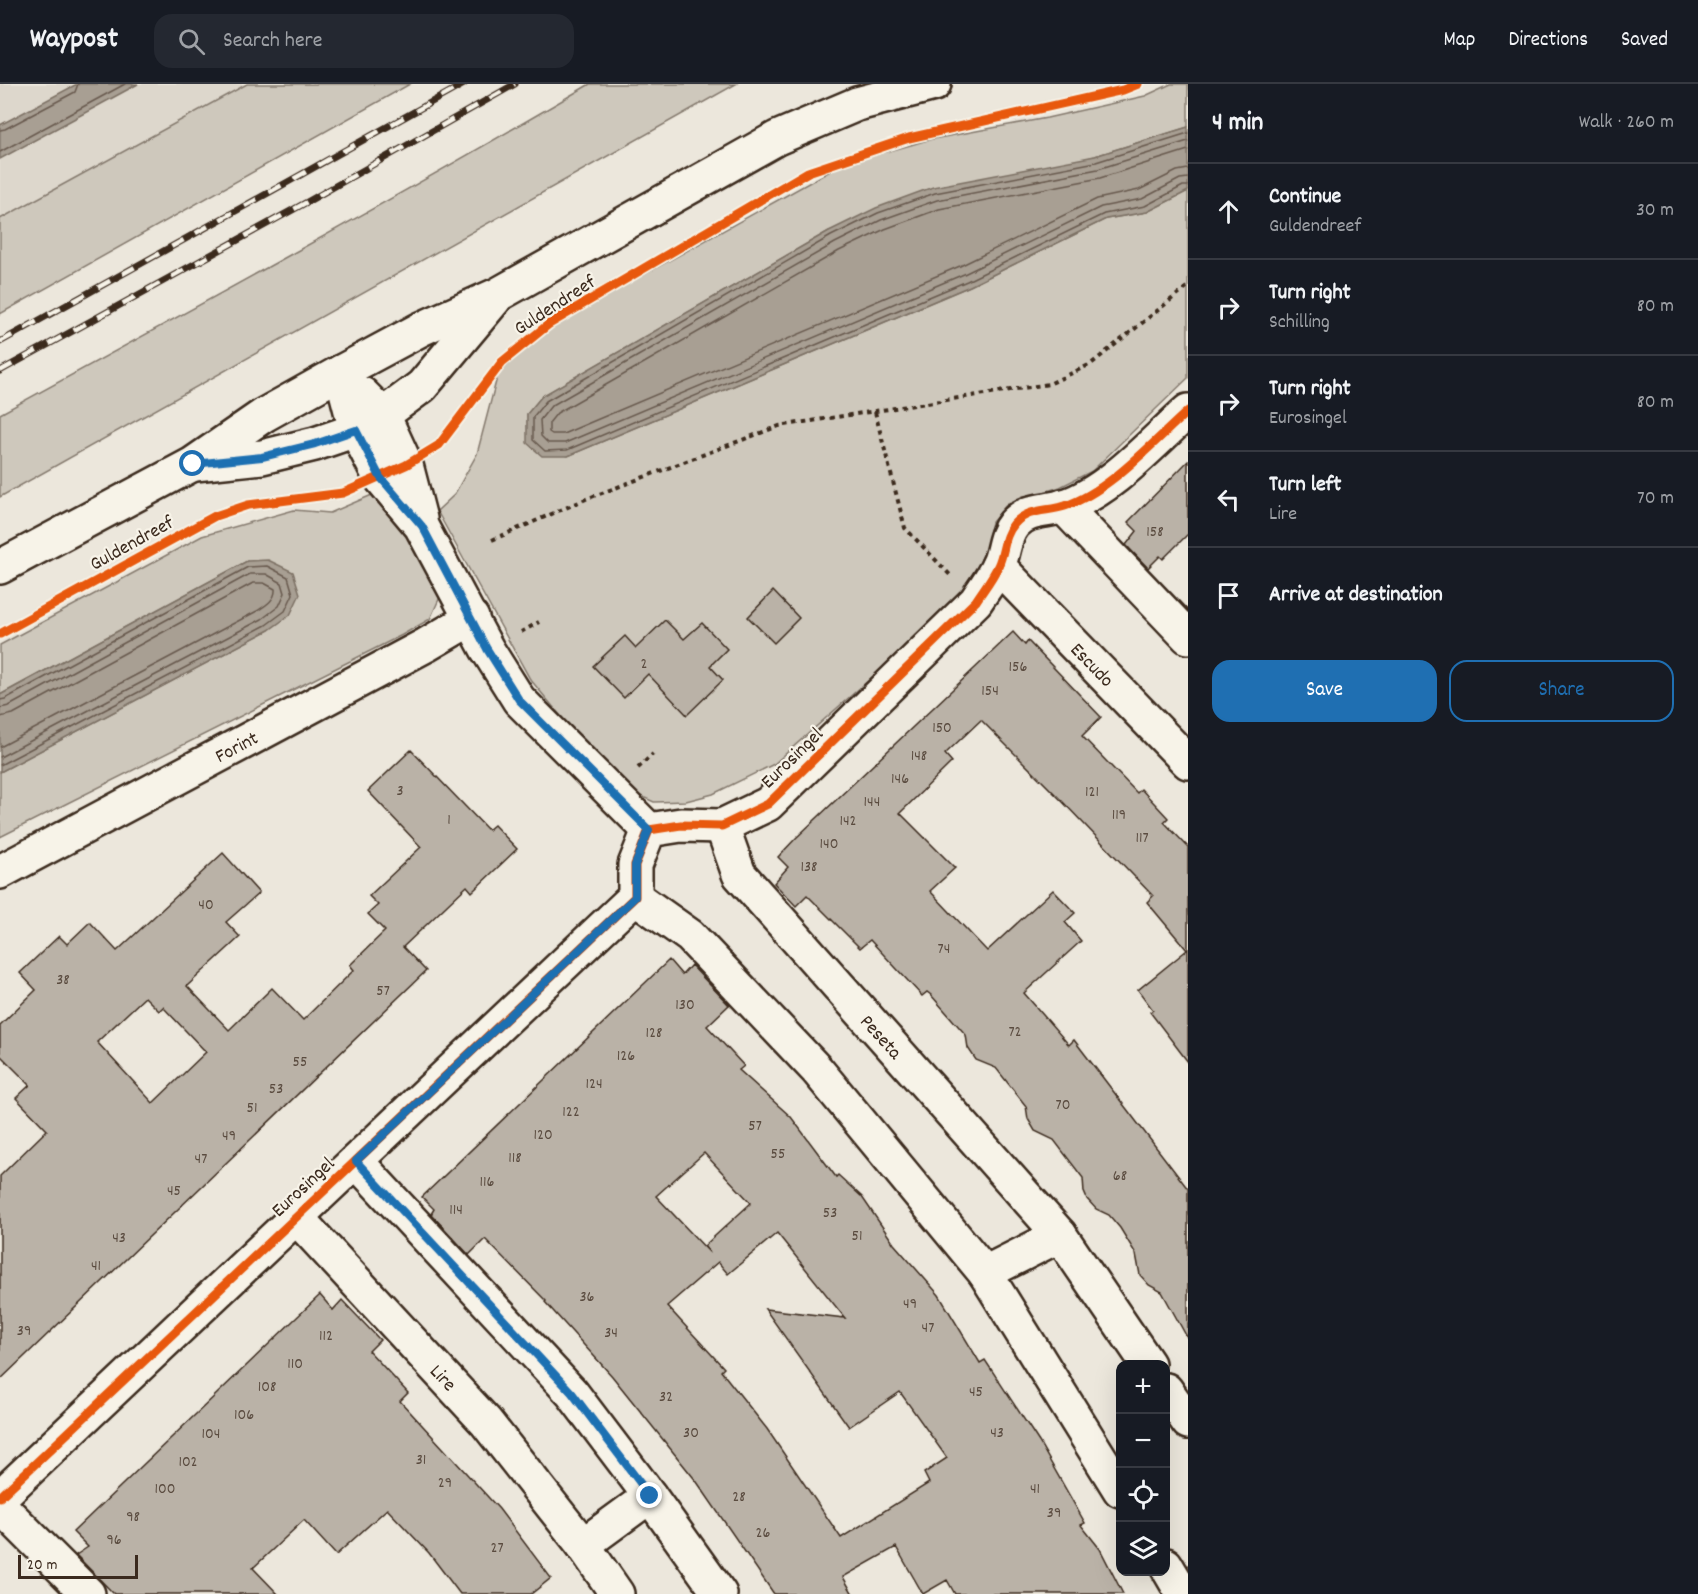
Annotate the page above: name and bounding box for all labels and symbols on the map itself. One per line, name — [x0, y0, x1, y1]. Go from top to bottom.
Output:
street label: Guldendreef — [509, 269, 603, 343]
route start — [179, 450, 205, 476]
street label: Guldendreef — [85, 510, 180, 579]
house number: 158 — [1146, 521, 1164, 544]
street label: Escudo — [1063, 637, 1119, 695]
house number: 2 — [641, 653, 648, 676]
house number: 156 — [1009, 656, 1028, 679]
house number: 154 — [981, 680, 999, 703]
house number: 150 — [932, 717, 952, 740]
street label: Eurosingel — [755, 722, 831, 796]
street label: Forint — [211, 726, 264, 772]
house number: 148 — [911, 745, 927, 768]
house number: 146 — [891, 768, 909, 791]
house number: 3 — [396, 780, 404, 803]
house number: 121 — [1085, 781, 1099, 804]
house number: 144 — [864, 791, 880, 814]
house number: 119 — [1112, 804, 1126, 827]
house number: 1 — [447, 809, 451, 832]
house number: 142 — [839, 810, 857, 833]
house number: 117 — [1135, 827, 1149, 850]
house number: 140 — [820, 833, 838, 856]
house number: 138 — [800, 856, 818, 879]
house number: 40 — [198, 894, 214, 917]
house number: 74 — [938, 938, 950, 961]
house number: 38 — [56, 969, 70, 992]
house number: 57 — [376, 980, 390, 1003]
house number: 130 — [675, 994, 695, 1017]
street label: Peseta — [852, 1009, 908, 1067]
house number: 72 — [1008, 1021, 1022, 1044]
house number: 128 — [646, 1022, 662, 1045]
house number: 126 — [617, 1045, 635, 1068]
house number: 55 — [293, 1051, 307, 1074]
house number: 124 — [585, 1073, 603, 1096]
house number: 53 — [269, 1078, 283, 1101]
house number: 70 — [1056, 1094, 1070, 1117]
house number: 51 — [247, 1097, 257, 1120]
house number: 122 — [562, 1101, 580, 1124]
house number: 57 — [748, 1115, 762, 1138]
house number: 120 — [533, 1124, 553, 1147]
house number: 49 — [222, 1125, 236, 1148]
house number: 55 — [771, 1143, 785, 1166]
house number: 118 — [508, 1147, 522, 1170]
house number: 47 — [195, 1148, 207, 1171]
street label: Eurosingel — [266, 1151, 342, 1225]
house number: 68 — [1113, 1165, 1127, 1188]
house number: 116 — [480, 1171, 495, 1194]
house number: 45 — [167, 1180, 181, 1203]
house number: 114 — [449, 1199, 463, 1222]
house number: 53 — [823, 1202, 837, 1225]
house number: 51 — [852, 1225, 862, 1248]
house number: 43 — [112, 1227, 126, 1250]
house number: 41 — [91, 1255, 101, 1278]
house number: 36 — [580, 1286, 595, 1309]
house number: 49 — [903, 1293, 917, 1316]
house number: 47 — [922, 1317, 934, 1340]
house number: 39 — [17, 1320, 31, 1343]
house number: 34 — [604, 1322, 618, 1345]
house number: 112 — [319, 1325, 333, 1348]
house number: 110 — [287, 1353, 303, 1376]
street label: Lire — [422, 1359, 462, 1399]
house number: 108 — [258, 1376, 276, 1399]
house number: 45 — [969, 1381, 983, 1404]
house number: 32 — [659, 1386, 673, 1409]
house number: 106 — [234, 1404, 254, 1427]
house number: 30 — [683, 1422, 699, 1445]
house number: 43 — [990, 1422, 1004, 1445]
house number: 104 — [202, 1423, 220, 1446]
house number: 31 — [416, 1449, 426, 1472]
house number: 102 — [178, 1451, 198, 1474]
house number: 29 — [438, 1472, 452, 1495]
house number: 100 — [155, 1478, 175, 1501]
house number: 41 — [1030, 1478, 1040, 1501]
route end — [636, 1482, 662, 1508]
house number: 28 — [732, 1486, 746, 1509]
house number: 39 — [1047, 1502, 1061, 1525]
house number: 98 — [126, 1506, 140, 1529]
house number: 26 — [756, 1522, 771, 1545]
house number: 96 — [106, 1529, 122, 1552]
house number: 27 — [490, 1537, 504, 1560]
scale bar — [18, 1552, 138, 1580]

